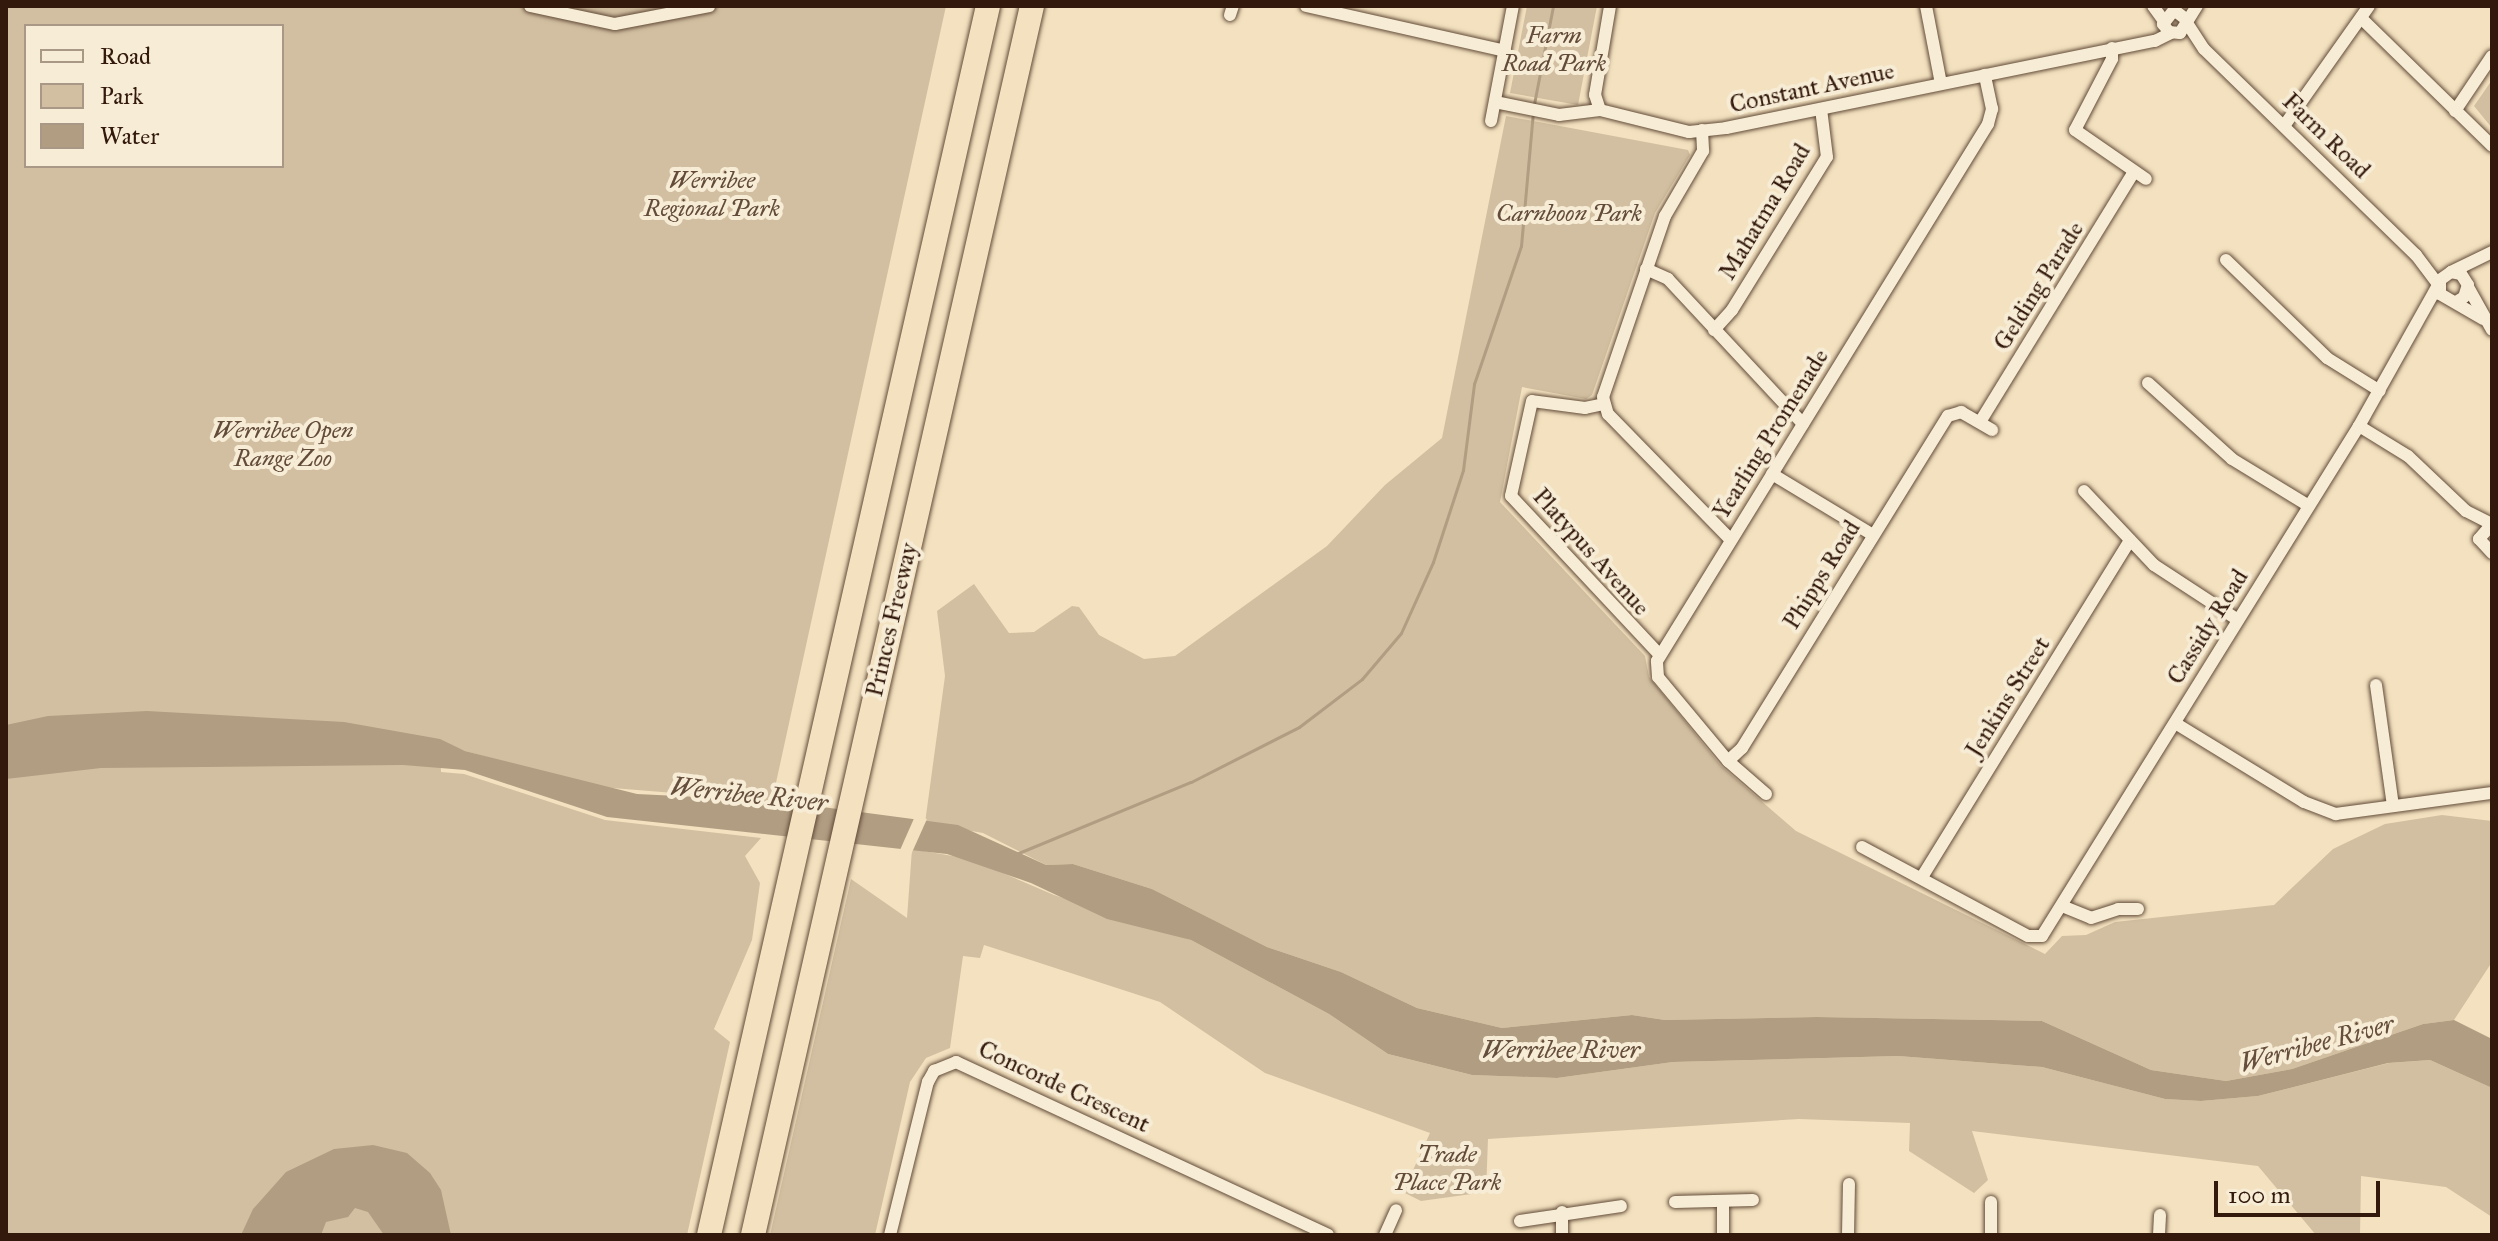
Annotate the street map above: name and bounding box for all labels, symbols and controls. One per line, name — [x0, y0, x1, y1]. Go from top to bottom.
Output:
park label: Farm Road Park — [1502, 22, 1606, 78]
legend — [24, 24, 284, 168]
text: Road — [100, 41, 151, 71]
street label: Constant Avenue — [1727, 56, 1897, 120]
text: Park — [100, 81, 143, 111]
street label: Farm Road — [2276, 87, 2376, 185]
text: Water — [100, 121, 159, 151]
street label: Mahatma Road — [1713, 139, 1817, 285]
park label: Werribee Regional Park — [644, 167, 780, 223]
park label: Carnboon Park — [1496, 200, 1642, 228]
street label: Gelding Parade — [1988, 216, 2090, 356]
street label: Yearling Promenade — [1707, 344, 1835, 524]
park label: Werribee Open Range Zoo — [213, 417, 353, 473]
street label: Platypus Avenue — [1526, 483, 1656, 621]
street label: Phipps Road — [1777, 515, 1867, 635]
street label: Princes Freeway — [860, 540, 924, 700]
street label: Cassidy Road — [2161, 564, 2255, 690]
street label: Jenkins Street — [1960, 631, 2056, 763]
water label: Werribee River — [669, 771, 829, 819]
water label: Werribee River — [2236, 1008, 2398, 1080]
water label: Werribee River — [1482, 1034, 1640, 1066]
street label: Concorde Crescent — [974, 1035, 1154, 1139]
park label: Trade Place Park — [1393, 1141, 1501, 1197]
scale bar — [2218, 1165, 2384, 1215]
text: 100 m — [2228, 1180, 2291, 1210]

